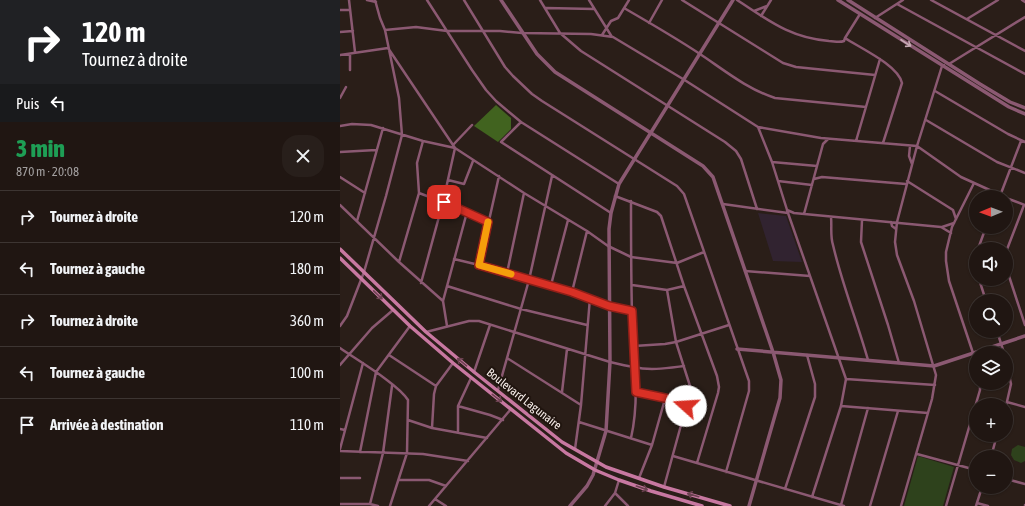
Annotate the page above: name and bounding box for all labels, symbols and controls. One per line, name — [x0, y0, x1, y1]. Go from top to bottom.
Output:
icon: right — [16, 16, 68, 68]
text: 120 m — [82, 16, 145, 48]
one-way arrow — [901, 39, 912, 48]
text: Tournez à droite — [82, 49, 188, 70]
icon: left — [47, 92, 69, 114]
text: Puis — [16, 95, 39, 112]
text: 3 min — [16, 135, 65, 162]
button: close — [282, 135, 324, 177]
text: 870 m · 20:08 — [16, 164, 79, 179]
pin — [427, 185, 461, 219]
north arrow — [969, 190, 1013, 234]
map controls — [969, 190, 1013, 494]
icon: arrive — [433, 191, 455, 213]
icon: right — [16, 206, 38, 228]
text: Tournez à droite — [50, 208, 138, 225]
text: 120 m — [290, 208, 324, 225]
button: sound — [969, 242, 1013, 286]
icon: left — [16, 258, 38, 280]
text: Tournez à gauche — [50, 260, 145, 277]
text: 180 m — [290, 260, 324, 277]
one-way arrow — [373, 290, 383, 300]
button: search — [969, 294, 1013, 338]
icon: right — [16, 310, 38, 332]
text: Tournez à droite — [50, 312, 138, 329]
text: 360 m — [290, 312, 324, 329]
button: layers — [969, 346, 1013, 390]
one-way arrow — [457, 358, 467, 367]
icon: left — [16, 362, 38, 384]
text: Tournez à gauche — [50, 364, 145, 381]
text: 100 m — [290, 364, 324, 381]
street label: Boulevard Lagunaire — [484, 365, 564, 433]
position arrow — [665, 385, 707, 427]
one-way arrow — [492, 394, 503, 403]
button: + — [969, 398, 1013, 442]
icon: arrive — [16, 414, 38, 436]
text: Arrivée à destination — [50, 416, 164, 433]
text: 110 m — [290, 416, 324, 433]
button: − — [969, 450, 1013, 494]
one-way arrow — [636, 485, 649, 492]
one-way arrow — [687, 491, 700, 498]

